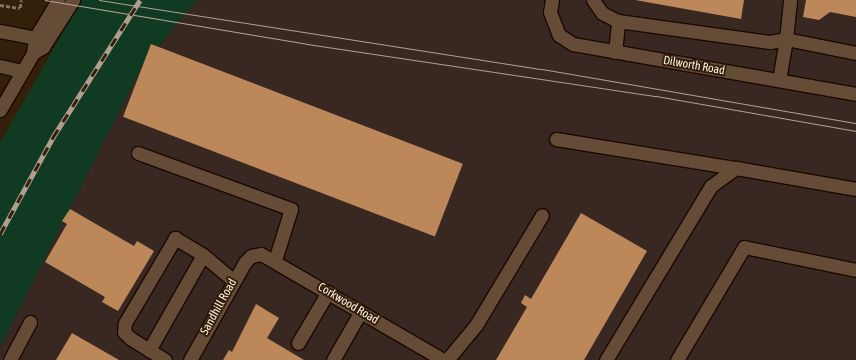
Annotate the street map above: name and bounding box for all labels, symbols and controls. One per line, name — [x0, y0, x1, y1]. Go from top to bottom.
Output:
street label: Dilworth Road — [662, 53, 726, 79]
street label: Sandhill Road — [198, 277, 240, 337]
street label: Corkwood Road — [315, 280, 381, 328]

